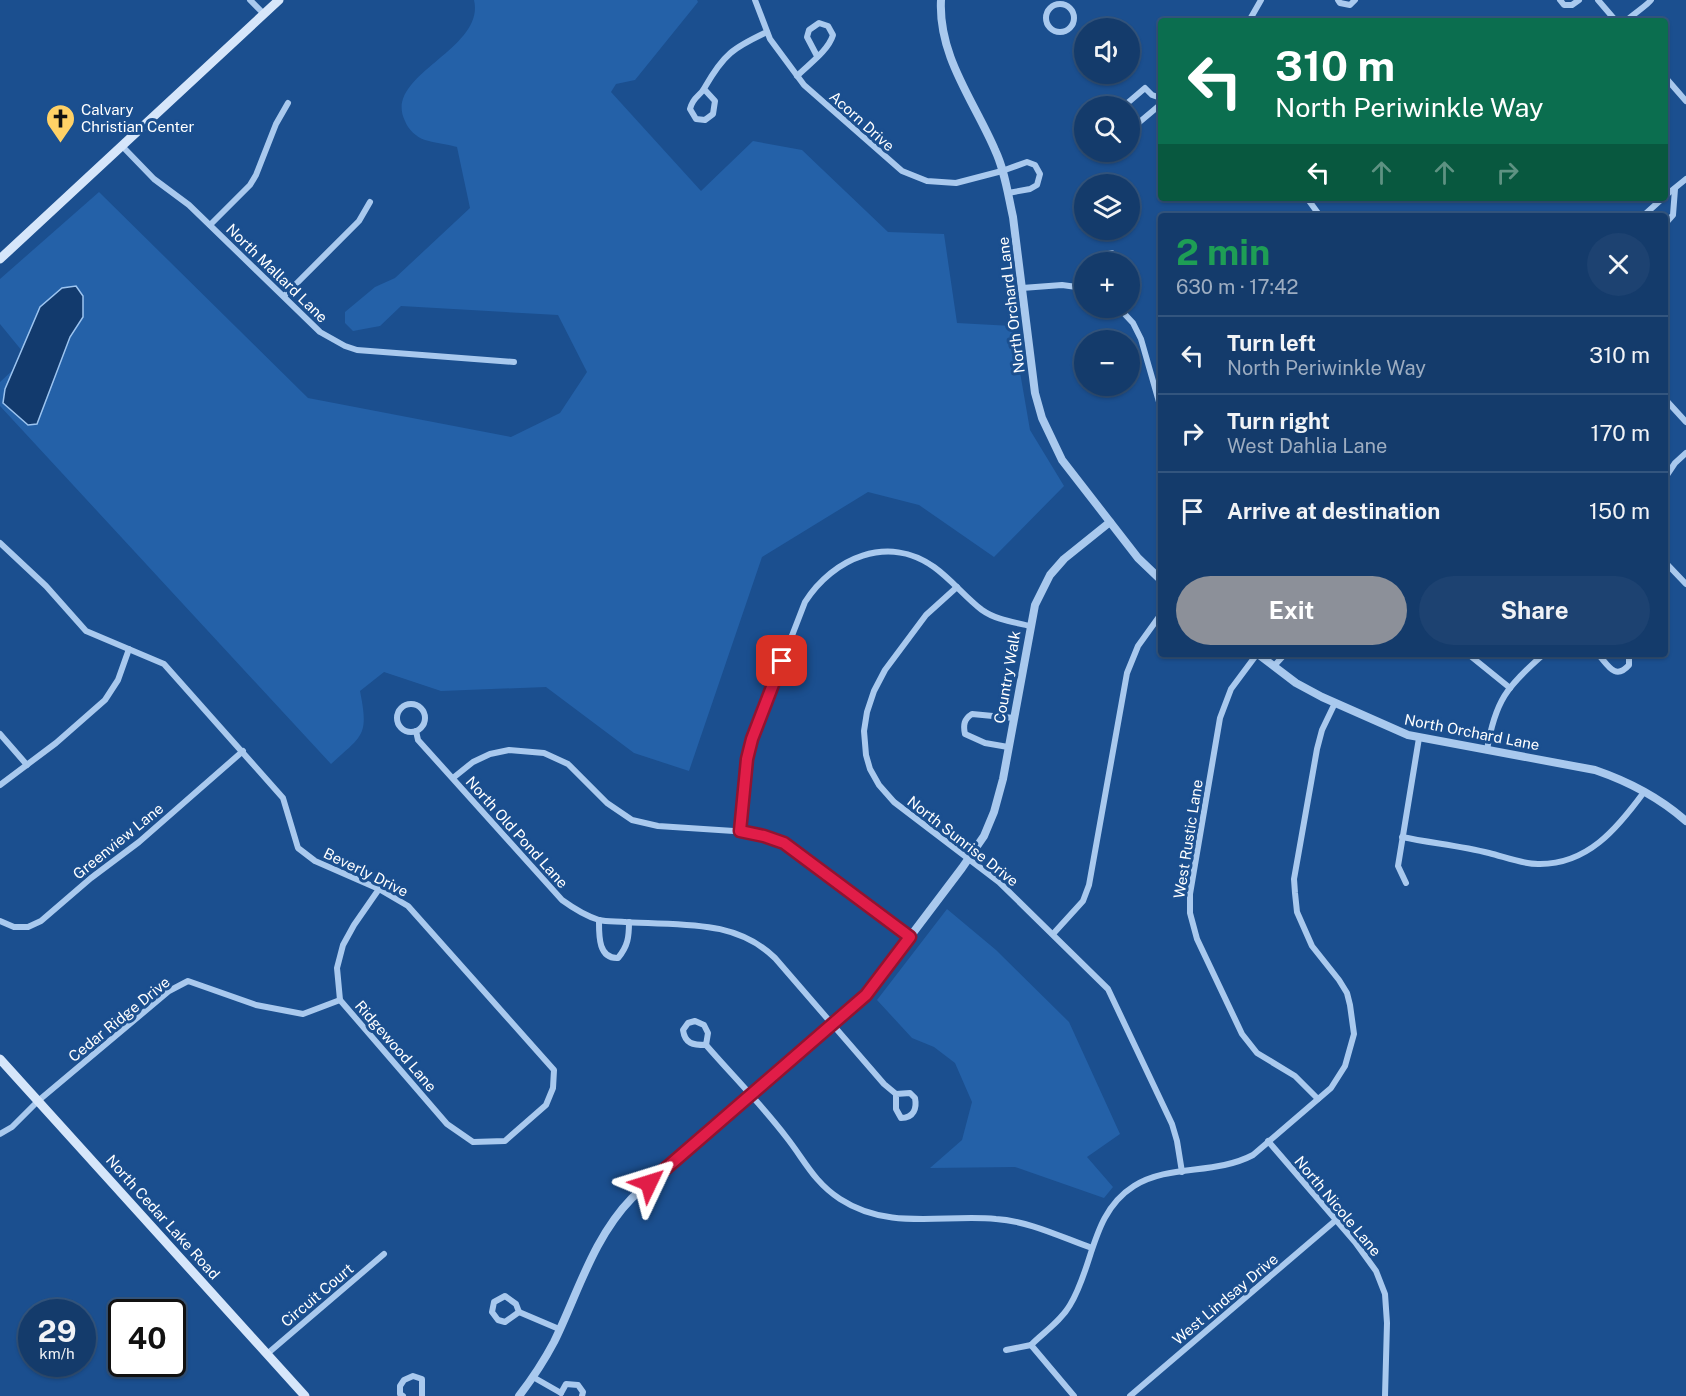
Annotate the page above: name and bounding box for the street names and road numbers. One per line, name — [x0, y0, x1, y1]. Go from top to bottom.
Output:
street label: Acorn Drive — [826, 88, 898, 154]
street label: North Mallard Lane — [223, 220, 331, 326]
street label: North Orchard Lane — [994, 236, 1028, 374]
street label: Country Walk — [990, 629, 1024, 725]
street label: North Orchard Lane — [1403, 711, 1541, 753]
street label: North Old Pond Lane — [462, 773, 572, 891]
street label: West Rustic Lane — [1170, 778, 1206, 900]
street label: North Sunrise Drive — [904, 792, 1022, 890]
street label: Greenview Lane — [70, 799, 166, 883]
street label: Beverly Drive — [321, 844, 411, 900]
street label: Cedar Ridge Drive — [65, 973, 173, 1065]
street label: Ridgewood Lane — [352, 997, 440, 1095]
street label: North Cedar Lake Road — [103, 1151, 223, 1283]
street label: North Nicole Lane — [1291, 1153, 1385, 1259]
street label: West Lindsay Drive — [1169, 1250, 1281, 1348]
street label: Circuit Court — [277, 1260, 357, 1330]

